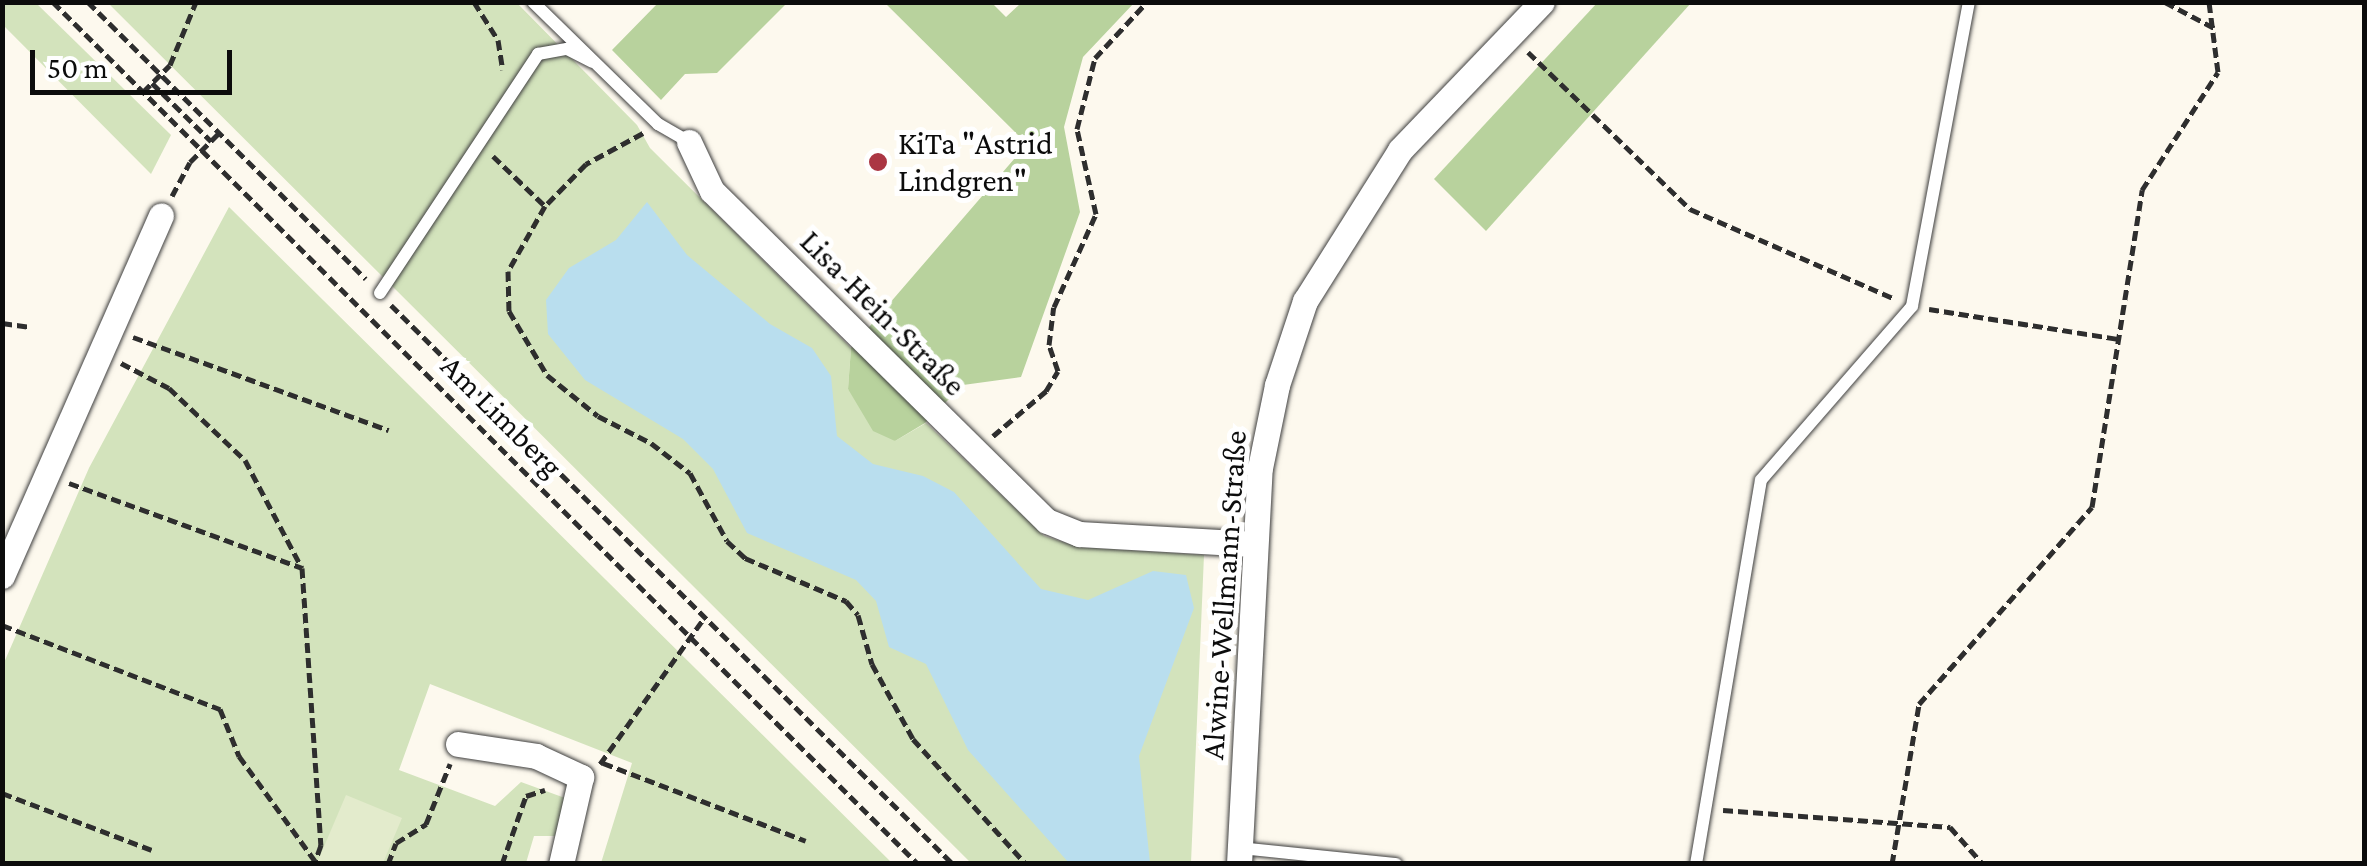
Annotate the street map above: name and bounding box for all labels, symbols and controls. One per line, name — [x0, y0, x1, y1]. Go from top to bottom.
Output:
scale bar — [35, 30, 238, 92]
text: 50 m — [47, 51, 108, 84]
place label: KiTa "Astrid Lindgren" — [898, 125, 1053, 200]
marker: KiTa "Astrid Lindgren" — [867, 151, 889, 173]
street label: Lisa-Hein-Straße — [792, 222, 974, 404]
street label: Am Limberg — [433, 347, 571, 485]
street label: Alwine-Wellmann-Straße — [1193, 429, 1255, 761]

